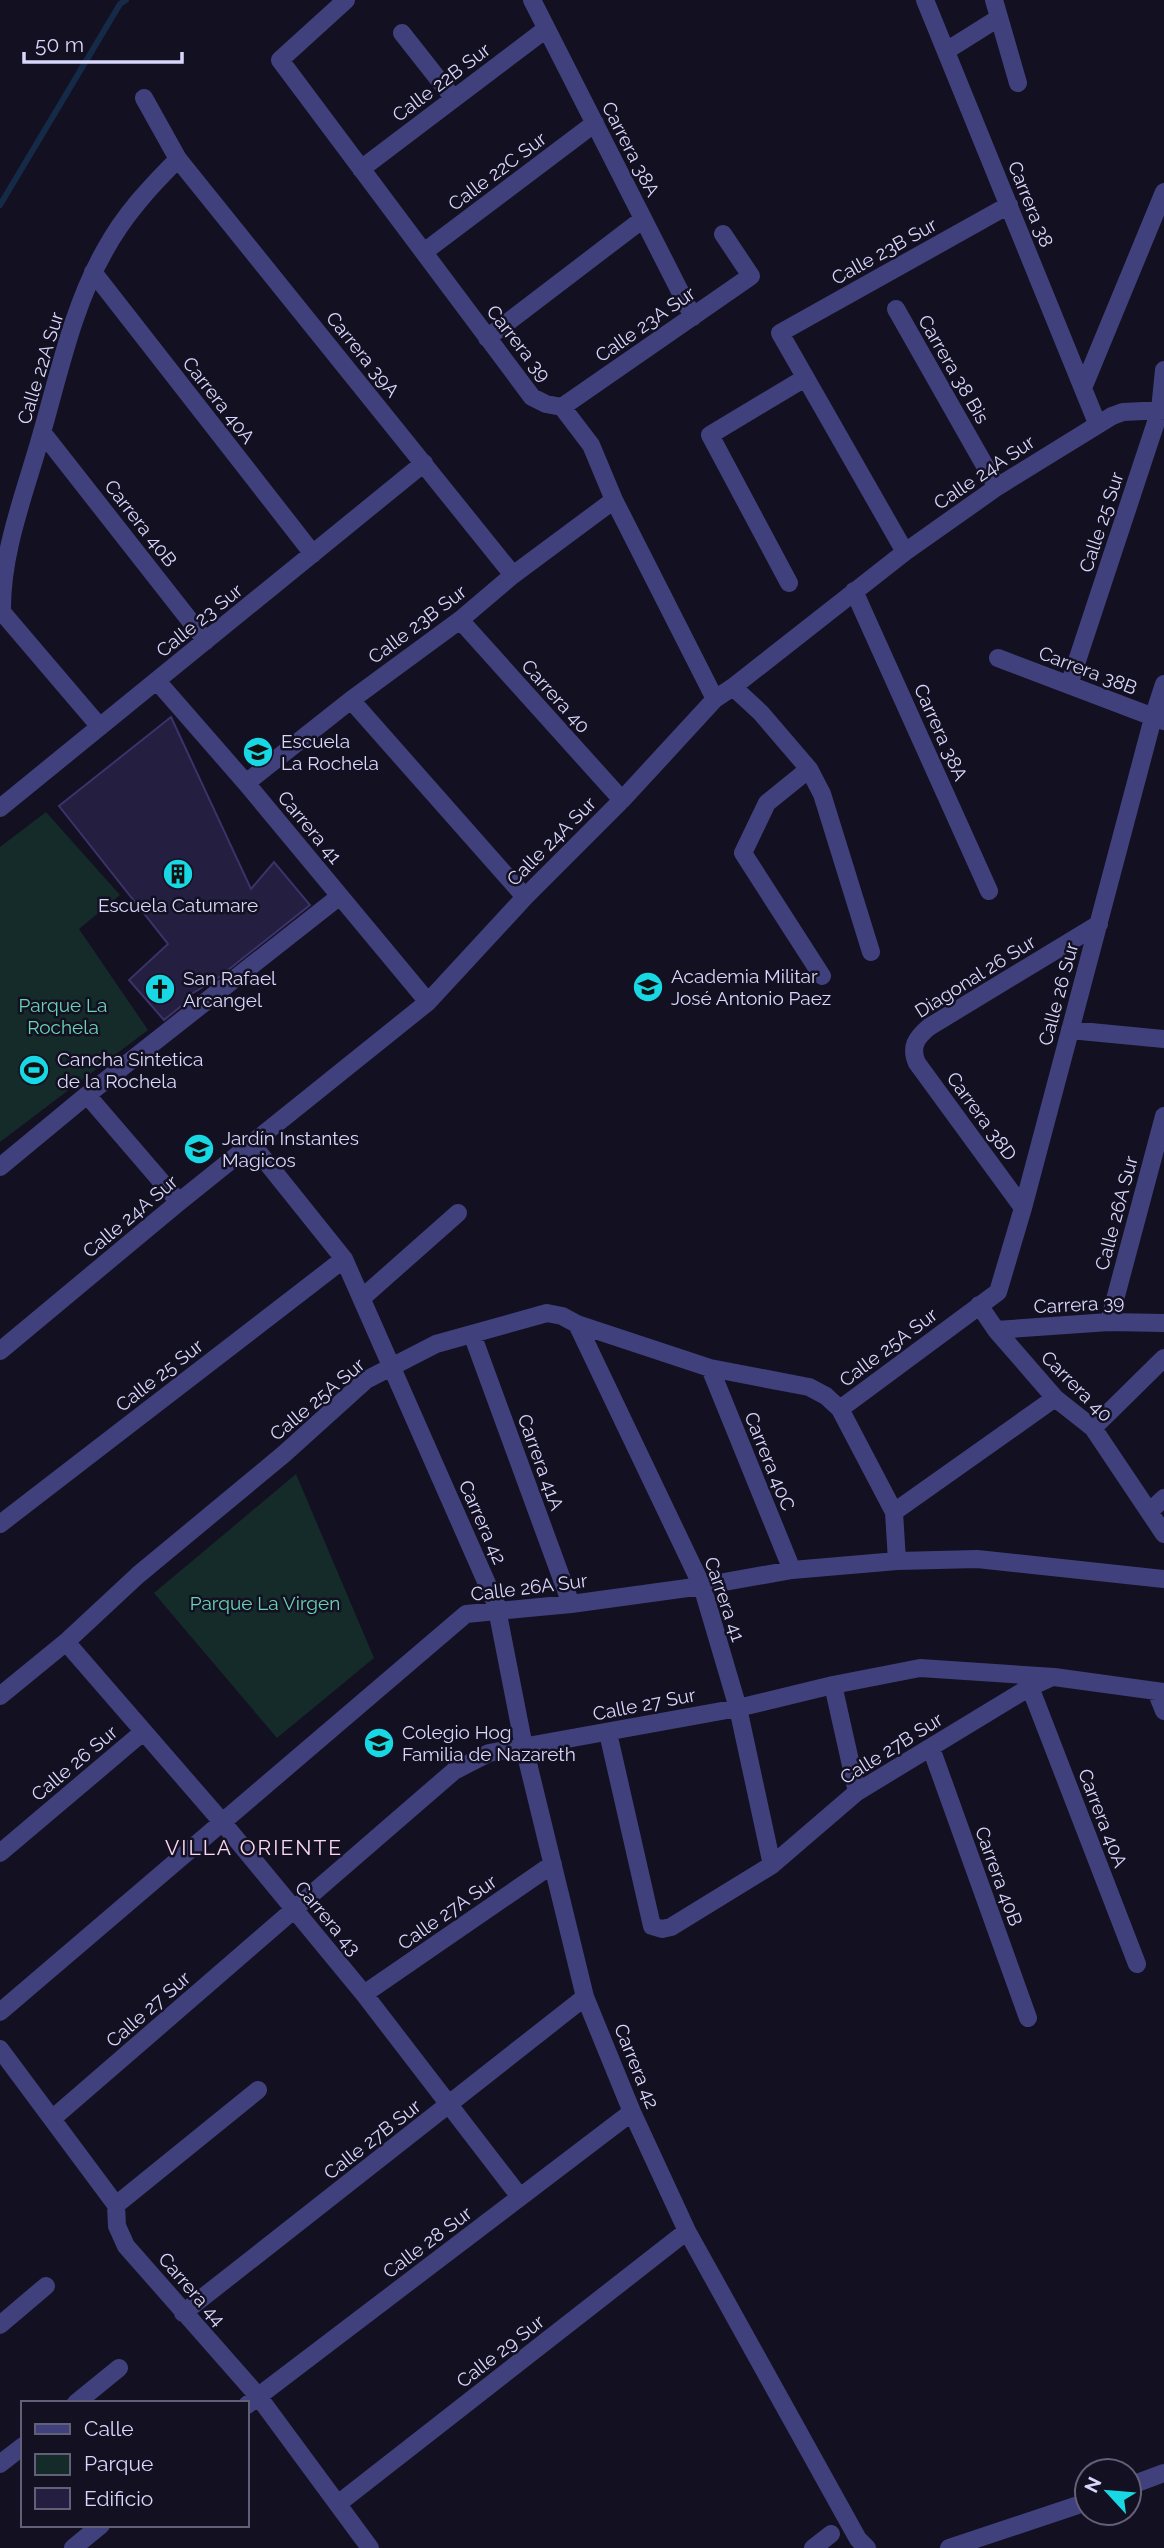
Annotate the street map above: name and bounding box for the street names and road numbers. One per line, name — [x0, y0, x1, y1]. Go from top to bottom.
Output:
street label: Calle 22B Sur — [388, 38, 494, 126]
street label: Carrera 38A — [598, 98, 664, 200]
street label: Calle 22C Sur — [444, 127, 551, 215]
street label: Carrera 38 — [1004, 158, 1058, 250]
street label: Calle 23B Sur — [828, 213, 941, 289]
street label: Calle 23A Sur — [591, 281, 699, 366]
street label: Carrera 39 — [482, 300, 556, 386]
street label: Carrera 39A — [322, 307, 404, 401]
street label: Calle 22A Sur — [13, 309, 68, 427]
street label: Carrera 38 Bis — [914, 311, 994, 427]
street label: Carrera 40A — [178, 352, 260, 448]
street label: Calle 24A Sur — [930, 430, 1039, 514]
street label: Calle 25 Sur — [1074, 469, 1128, 575]
street label: Carrera 40B — [100, 475, 182, 571]
street label: Calle 23 Sur — [152, 578, 247, 661]
street label: Calle 23B Sur — [364, 580, 471, 668]
street label: Carrera 38B — [1036, 641, 1140, 699]
street label: Carrera 40 — [517, 655, 595, 737]
street label: Carrera 38A — [910, 680, 972, 784]
street label: Carrera 41 — [273, 786, 347, 868]
street label: Calle 24A Sur — [502, 792, 600, 890]
street label: Diagonal 26 Sur — [911, 930, 1039, 1022]
street label: Calle 26 Sur — [1034, 940, 1082, 1048]
street label: Carrera 38D — [942, 1067, 1022, 1165]
street label: Calle 26A Sur — [1090, 1153, 1142, 1273]
street label: Calle 24A Sur — [78, 1170, 182, 1262]
street label: Carrera 39 — [1033, 1291, 1125, 1317]
street label: Calle 25A Sur — [835, 1303, 941, 1391]
street label: Calle 25 Sur — [111, 1334, 207, 1416]
street label: Carrera 40 — [1037, 1346, 1117, 1426]
street label: Calle 25A Sur — [265, 1353, 369, 1445]
street label: Carrera 40C — [740, 1408, 800, 1514]
street label: Carrera 41A — [513, 1411, 569, 1513]
street label: Carrera 42 — [455, 1477, 511, 1567]
street label: Carrera 41 — [700, 1554, 750, 1644]
street label: Calle 26A Sur — [469, 1569, 589, 1605]
street label: Calle 27 Sur — [591, 1683, 698, 1725]
street label: Calle 27B Sur — [836, 1708, 947, 1788]
street label: Calle 26 Sur — [27, 1720, 122, 1805]
street label: Carrera 40A — [1074, 1766, 1132, 1871]
street label: Carrera 40B — [971, 1823, 1027, 1929]
street label: Calle 27A Sur — [393, 1870, 501, 1954]
street label: Carrera 43 — [291, 1876, 365, 1960]
street label: Calle 27 Sur — [101, 1966, 195, 2051]
street label: Carrera 42 — [610, 2020, 664, 2112]
street label: Calle 27B Sur — [319, 2094, 425, 2184]
street label: Calle 28 Sur — [378, 2201, 476, 2282]
street label: Carrera 44 — [154, 2248, 230, 2330]
street label: Calle 29 Sur — [452, 2310, 548, 2392]

